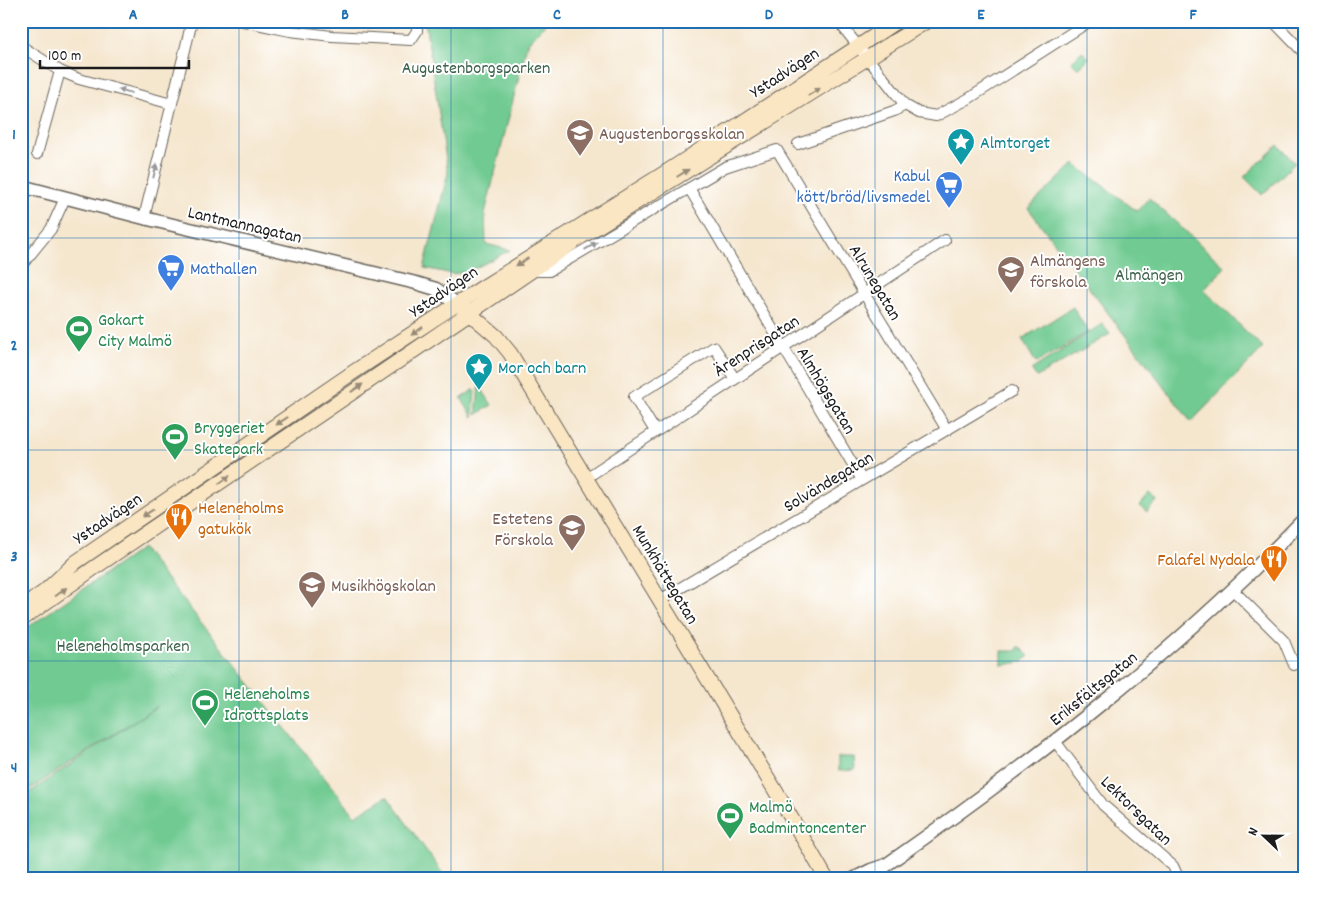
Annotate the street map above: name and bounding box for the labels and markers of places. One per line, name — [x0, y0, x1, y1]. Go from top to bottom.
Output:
school or university icon: Augustenborgsskolan — [565, 118, 595, 157]
place label: Augustenborgsskolan — [599, 123, 745, 148]
place icon: Almtorget — [946, 127, 976, 166]
place label: Almtorget — [980, 132, 1051, 157]
place label: Kabul kött/bröd/livsmedel — [797, 165, 931, 211]
supermarket icon: Kabul kött/bröd/livsmedel — [934, 170, 964, 209]
place label: Almängens förskola — [1030, 250, 1105, 296]
supermarket icon: Mathallen — [156, 253, 186, 292]
school or university icon: Almängens förskola — [996, 255, 1026, 294]
place label: Mathallen — [190, 258, 257, 283]
place label: Gokart City Malmö — [98, 309, 172, 355]
sports icon: Gokart City Malmö — [64, 314, 94, 353]
place icon: Mor och barn — [464, 352, 494, 391]
place label: Mor och barn — [498, 357, 586, 382]
place label: Bryggeriet Skatepark — [194, 417, 265, 463]
sports icon: Bryggeriet Skatepark — [160, 422, 190, 461]
place label: Heleneholms gatukök — [198, 497, 284, 543]
restaurant icon: Heleneholms gatukök — [164, 502, 194, 541]
place label: Estetens Förskola — [492, 508, 554, 554]
school or university icon: Estetens Förskola — [557, 513, 587, 552]
restaurant icon: Falafel Nydala — [1259, 544, 1289, 583]
place label: Falafel Nydala — [1157, 549, 1256, 574]
school or university icon: Musikhögskolan — [297, 570, 327, 609]
place label: Musikhögskolan — [331, 575, 436, 600]
place label: Heleneholms Idrottsplats — [224, 683, 310, 729]
sports icon: Heleneholms Idrottsplats — [190, 688, 220, 727]
place label: Malmö Badmintoncenter — [749, 796, 866, 842]
sports icon: Malmö Badmintoncenter — [715, 801, 745, 840]

